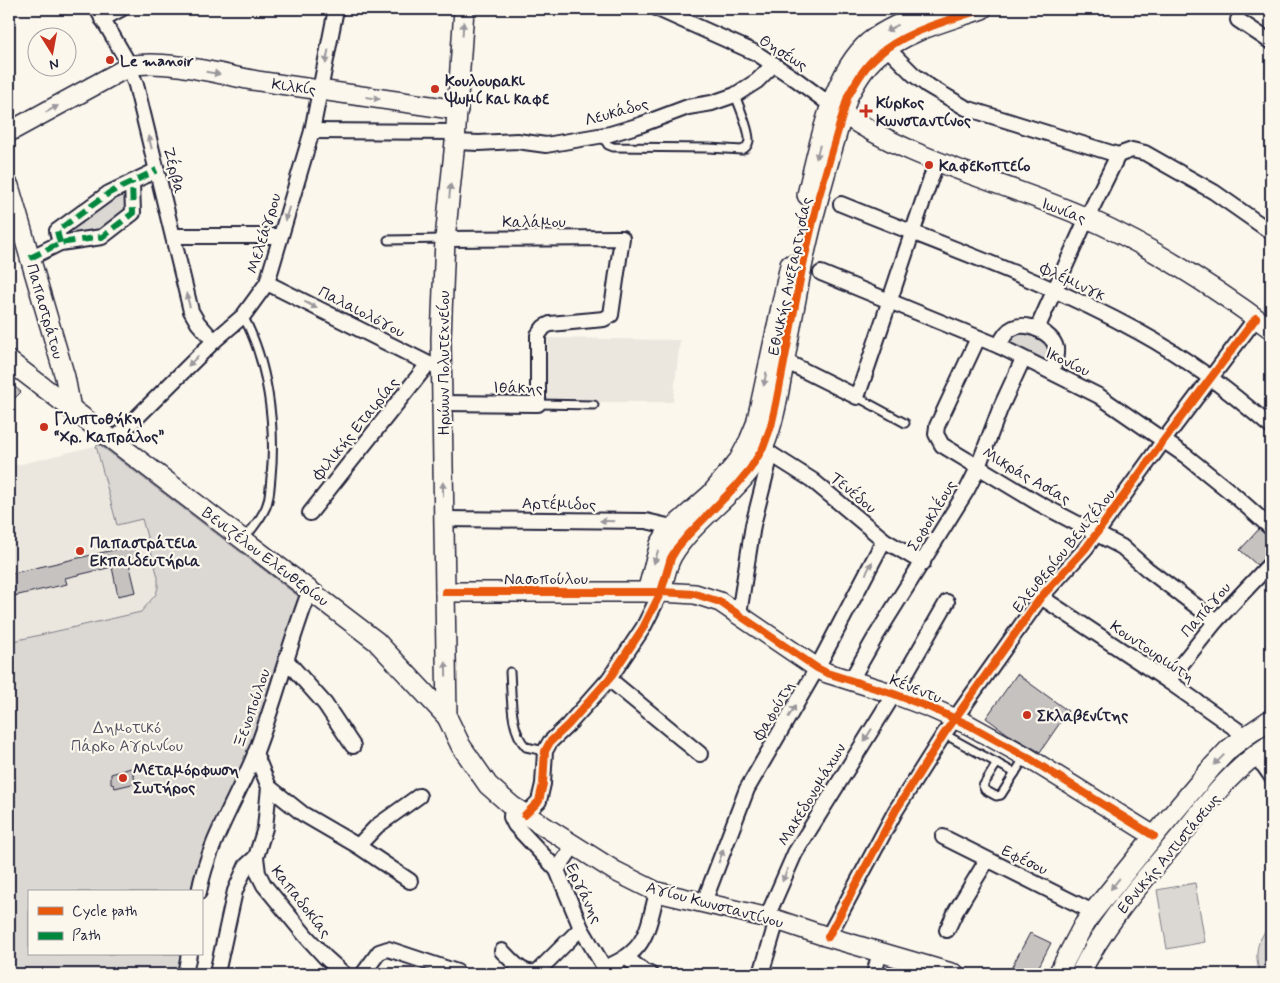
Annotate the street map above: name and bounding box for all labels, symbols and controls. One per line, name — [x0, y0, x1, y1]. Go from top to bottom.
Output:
one-way arrow — [459, 21, 467, 37]
one-way arrow — [885, 24, 899, 32]
north arrow — [28, 28, 78, 78]
street label: Θησέως — [755, 29, 812, 76]
one-way arrow — [323, 49, 331, 64]
place label: Le manoir — [120, 51, 194, 72]
text: N — [48, 54, 61, 74]
marker: Le manoir — [104, 54, 116, 66]
one-way arrow — [205, 69, 221, 77]
place label: Κουλουρακι Ψωμί και καφε — [444, 71, 550, 110]
street label: Κιλκίς — [270, 74, 317, 101]
marker: Κουλουρακι Ψωμί και καφε — [429, 83, 441, 95]
street label: Λευκάδος — [582, 93, 651, 132]
place label: Κύρκος Κωνσταντίνος — [876, 93, 971, 132]
one-way arrow — [365, 94, 381, 102]
one-way arrow — [44, 105, 59, 113]
marker: Κύρκος Κωνσταντίνος — [860, 105, 872, 117]
one-way arrow — [146, 135, 154, 150]
street label: Ζέρβα — [158, 145, 190, 196]
one-way arrow — [814, 145, 822, 160]
place label: Καφεκοπτείο — [939, 156, 1030, 177]
marker: Καφεκοπτείο — [923, 159, 935, 171]
one-way arrow — [446, 183, 454, 199]
street label: Μελεάγρου — [242, 191, 287, 276]
street label: Ιωνίας — [1038, 193, 1089, 230]
street label: Εθνικής Ανεξαρτησίας — [763, 195, 818, 357]
one-way arrow — [283, 207, 291, 222]
street label: Καλάμου — [502, 212, 566, 233]
street label: Φλέμινγκ — [1036, 257, 1109, 307]
street label: Παπαστράτου — [21, 261, 68, 362]
street label: Παλαιολόγου — [314, 282, 408, 343]
street label: Ηρώων Πολυτεχνείου — [434, 290, 455, 436]
one-way arrow — [184, 293, 192, 308]
one-way arrow — [304, 301, 318, 309]
street label: Ικονίου — [1041, 343, 1093, 382]
one-way arrow — [187, 355, 199, 367]
one-way arrow — [761, 371, 769, 387]
street label: Φιλικής Εταιρίας — [308, 373, 404, 485]
street label: Ιθάκης — [493, 378, 543, 399]
place label: Γλυπτοθήκη “Χρ. Καπράλος” — [54, 409, 164, 448]
marker: Γλυπτοθήκη “Χρ. Καπράλος” — [38, 421, 50, 433]
street label: Μικράς Ασίας — [978, 443, 1074, 510]
street label: Τενέδου — [826, 467, 881, 519]
street label: Σοφοκλέους — [902, 476, 962, 555]
one-way arrow — [439, 480, 447, 496]
street label: Ελευθερίου Βενιζέλου — [1007, 484, 1121, 617]
street label: Αρτέμιδος — [522, 492, 596, 516]
street label: Βενιζέλου Ελευθερίου — [198, 502, 333, 612]
one-way arrow — [599, 517, 615, 525]
place label: Παπαστράτεια Εκπαιδευτήρια — [90, 533, 201, 572]
marker: Παπαστράτεια Εκπαιδευτήρια — [74, 545, 86, 557]
one-way arrow — [652, 549, 660, 564]
one-way arrow — [865, 561, 873, 575]
street label: Νασοπούλου — [504, 569, 588, 590]
street label: Παπάγου — [1176, 578, 1236, 642]
street label: Κουντουριώτη — [1106, 616, 1199, 688]
one-way arrow — [442, 660, 450, 676]
street label: Ξενοπούλου — [229, 666, 276, 751]
street label: Κένεντυ — [886, 669, 945, 709]
street label: Φαφούτη — [748, 677, 800, 745]
one-way arrow — [788, 704, 797, 718]
place label: Σκλαβενίτης — [1037, 706, 1128, 727]
marker: Σκλαβενίτης — [1021, 709, 1033, 721]
park label: Δημοτικό Πάρκο Αγρινίου — [71, 718, 183, 757]
one-way arrow — [863, 728, 873, 742]
street label: Μακεδονομάχων — [773, 739, 851, 850]
one-way arrow — [1213, 753, 1225, 765]
place label: Μεταμόρφωση Σωτήρος — [133, 760, 239, 799]
marker: Μεταμόρφωση Σωτήρος — [117, 772, 129, 784]
street label: Εθνικής Αντιστάσεως — [1113, 790, 1226, 918]
street label: Εφέσου — [998, 839, 1051, 881]
one-way arrow — [718, 849, 725, 864]
street label: Εργάνης — [561, 860, 607, 927]
street label: Καπαδοκίας — [266, 861, 336, 942]
one-way arrow — [781, 868, 789, 882]
street label: Αγίου Κωνσταντίνου — [644, 877, 786, 934]
one-way arrow — [1110, 878, 1121, 891]
legend — [28, 890, 202, 956]
text: Cycle path — [72, 902, 137, 922]
text: Path — [72, 926, 101, 946]

